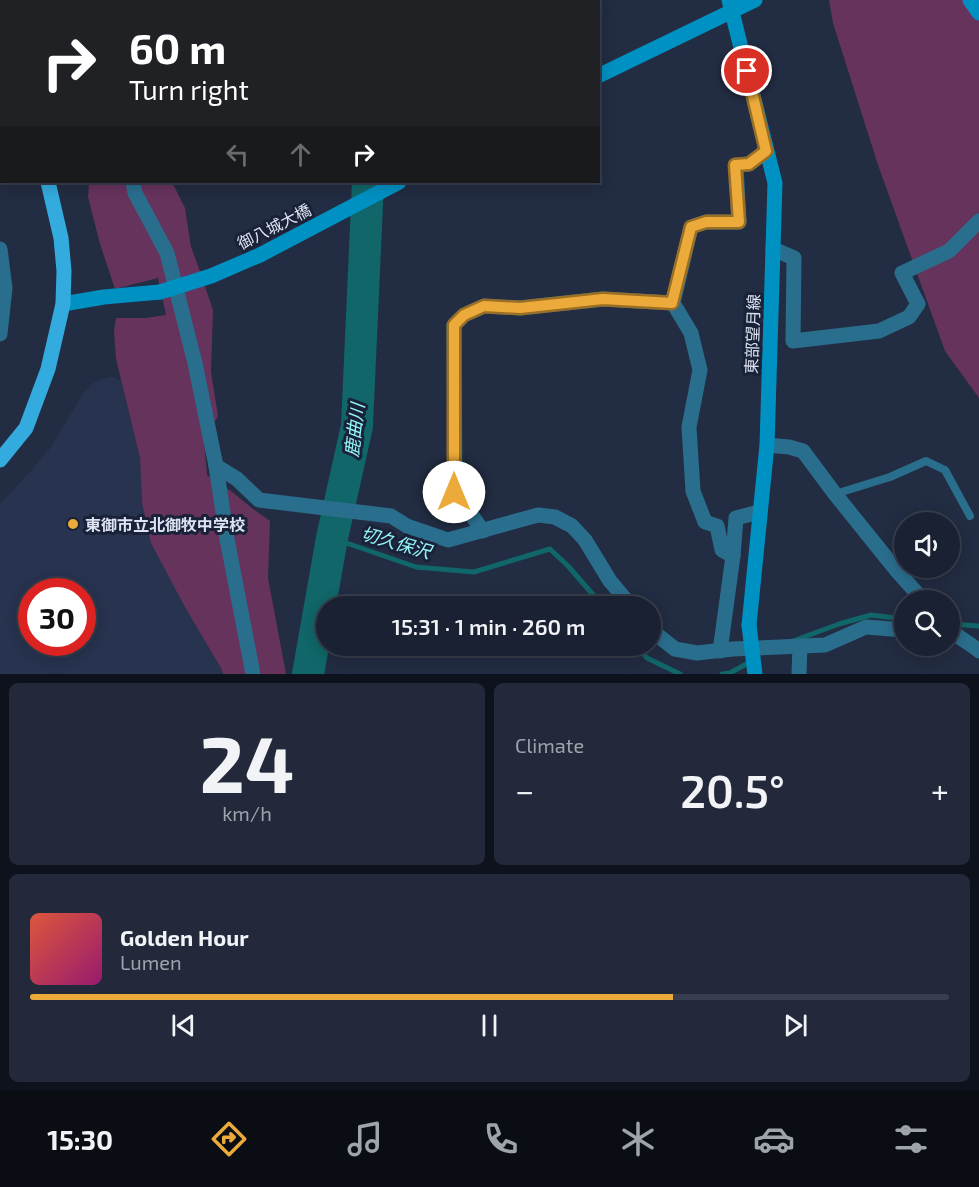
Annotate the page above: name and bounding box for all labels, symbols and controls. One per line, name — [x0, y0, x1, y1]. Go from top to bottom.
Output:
text: 60 m — [129, 22, 226, 72]
icon: right — [30, 24, 108, 102]
pin — [721, 45, 772, 96]
icon: arrive — [730, 54, 763, 87]
text: Turn right — [129, 73, 249, 105]
icon: left — [221, 138, 254, 171]
icon: ahead — [284, 138, 317, 171]
icon: right — [347, 138, 380, 171]
street label: 御八城大橋 — [234, 199, 314, 253]
street label: 東部望月線 — [741, 294, 763, 374]
water label: 鹿曲川 — [340, 400, 368, 458]
position arrow — [422, 460, 486, 524]
map controls — [894, 512, 960, 656]
button: sound — [894, 512, 960, 578]
place label: 東御市立北御牧中学校 — [85, 515, 245, 534]
marker: 東御市立北御牧中学校 — [66, 517, 80, 531]
water label: 切久保沢 — [358, 522, 436, 563]
speed limit sign: 30 — [18, 578, 96, 656]
button: search — [894, 590, 960, 656]
text: 15:31 · 1 min · 260 m — [392, 613, 585, 639]
text: 24 — [199, 715, 295, 809]
text: Climate — [515, 733, 584, 757]
text: 20.5° — [680, 763, 785, 817]
text: − — [515, 770, 534, 810]
text: + — [931, 770, 949, 810]
text: km/h — [222, 801, 272, 825]
text: Golden Hour — [120, 924, 249, 950]
text: Lumen — [120, 950, 182, 974]
icon: previous — [167, 1009, 200, 1042]
icon: pause — [473, 1009, 506, 1042]
icon: next — [779, 1009, 812, 1042]
icon: directions — [208, 1118, 250, 1160]
icon: music — [344, 1118, 386, 1160]
icon: phone — [480, 1118, 522, 1160]
icon: climate — [617, 1118, 659, 1160]
icon: car — [753, 1118, 795, 1160]
icon: filters — [890, 1118, 932, 1160]
text: 15:30 — [47, 1123, 113, 1155]

